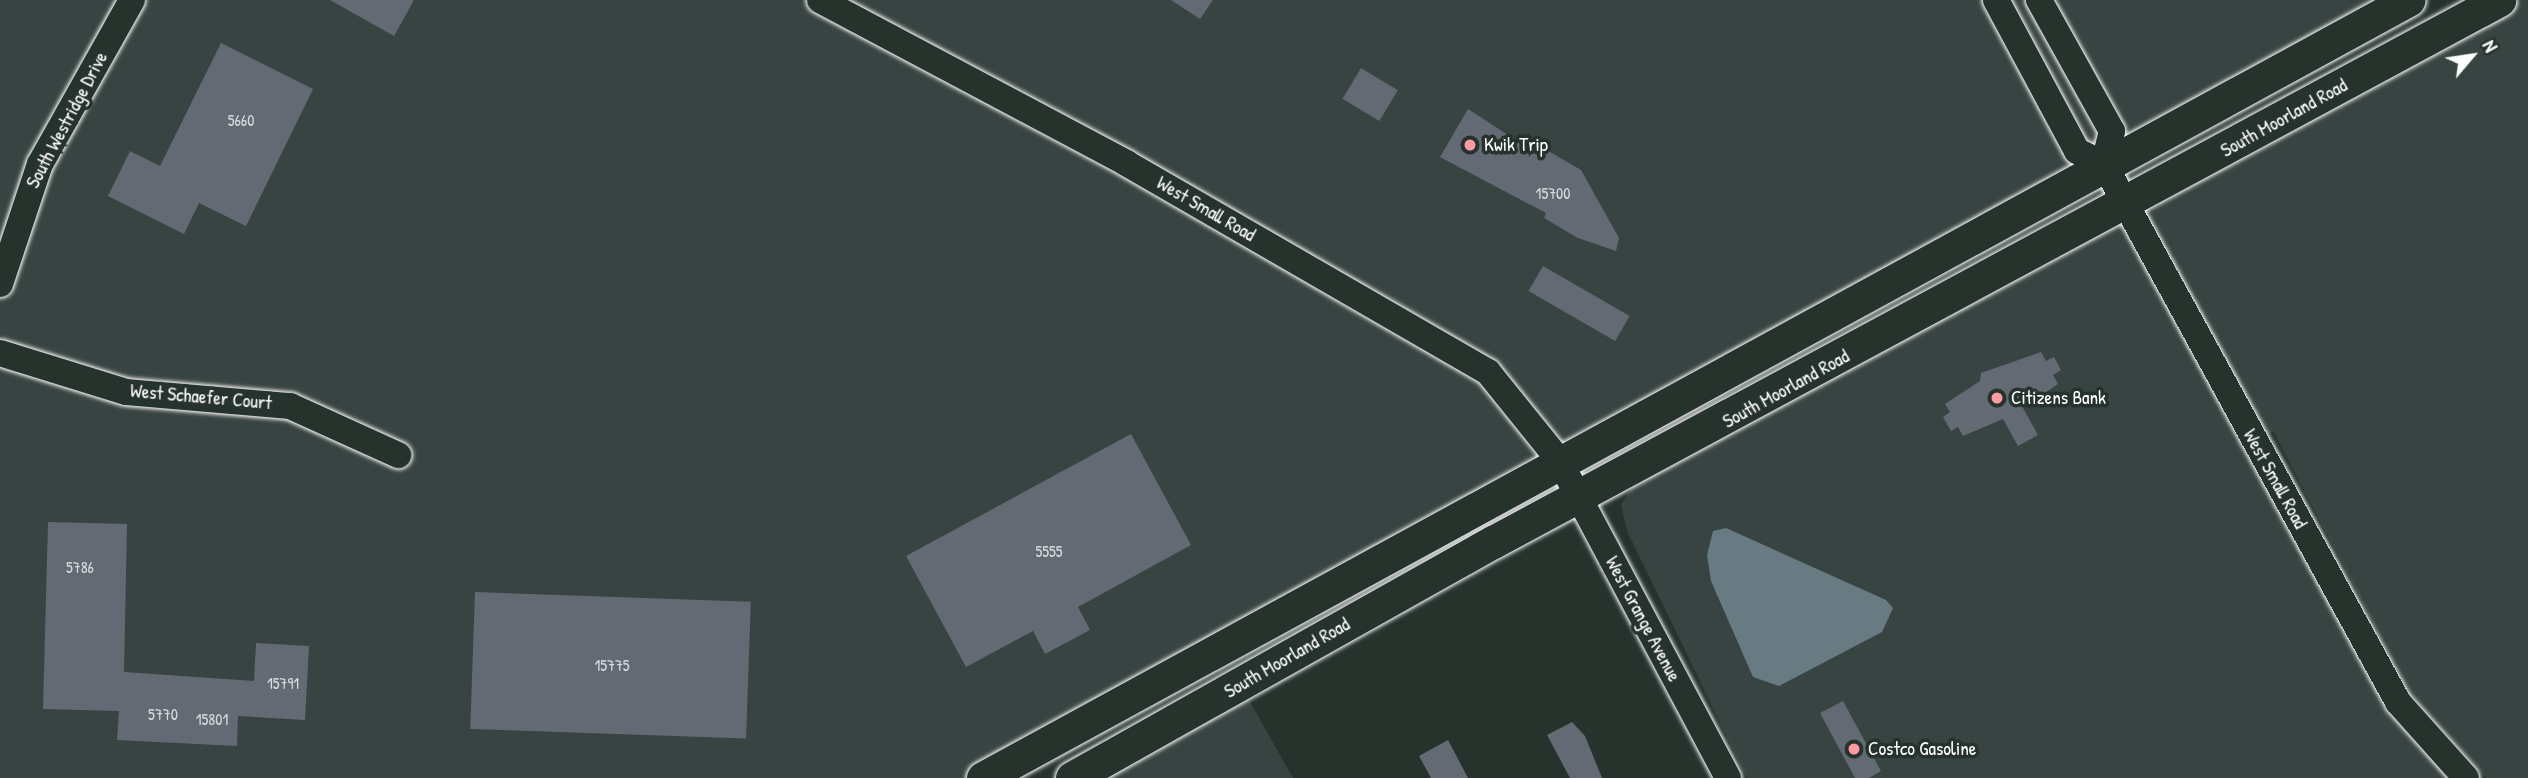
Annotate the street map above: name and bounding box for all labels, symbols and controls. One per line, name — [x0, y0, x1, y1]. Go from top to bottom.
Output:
north arrow — [2437, 21, 2507, 91]
text: N — [2477, 35, 2504, 57]
street label: South Westridge Drive — [21, 48, 113, 192]
street label: South Moorland Road — [2217, 74, 2351, 162]
house number: 5660 — [228, 110, 254, 130]
place label: Kwik Trip — [1484, 134, 1548, 156]
marker: Kwik Trip — [1462, 137, 1478, 153]
street label: West Small Road — [1153, 172, 1259, 246]
house number: 15700 — [1536, 183, 1570, 203]
street label: South Moorland Road — [1719, 345, 1853, 433]
street label: West Schaefer Court — [129, 379, 273, 415]
place label: Citizens Bank — [2011, 387, 2106, 409]
marker: Citizens Bank — [1989, 390, 2005, 406]
street label: West Small Road — [2238, 425, 2312, 533]
house number: 5555 — [1035, 541, 1063, 561]
street label: West Grange Avenue — [1600, 552, 1686, 686]
house number: 5786 — [66, 557, 94, 577]
street label: South Moorland Road — [1220, 613, 1354, 703]
house number: 15775 — [594, 655, 630, 675]
house number: 15791 — [267, 673, 299, 693]
house number: 5770 — [148, 704, 178, 724]
house number: 15801 — [196, 709, 228, 729]
place label: Costco Gasoline — [1868, 738, 1976, 760]
marker: Costco Gasoline — [1846, 741, 1862, 757]

